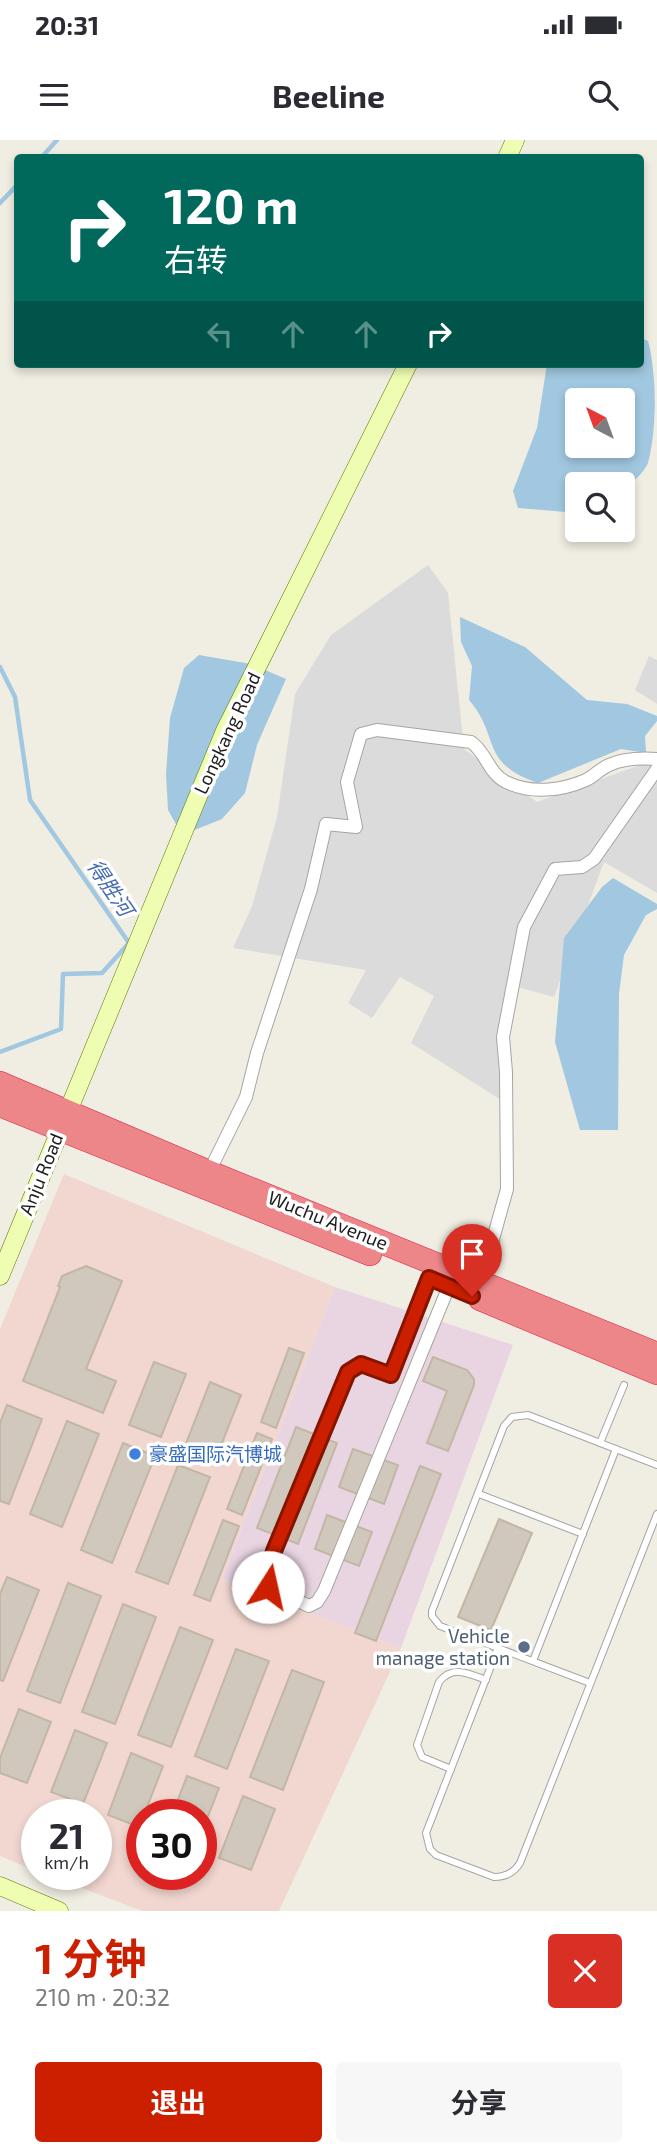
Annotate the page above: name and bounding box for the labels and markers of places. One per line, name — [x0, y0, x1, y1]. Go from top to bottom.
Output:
pin — [442, 1224, 502, 1296]
place label: 豪盛国际汽博城 — [149, 1442, 282, 1465]
marker: 豪盛国际汽博城 — [127, 1446, 143, 1462]
place label: Vehicle manage station — [375, 1624, 510, 1669]
marker: Vehicle manage station — [516, 1639, 532, 1655]

